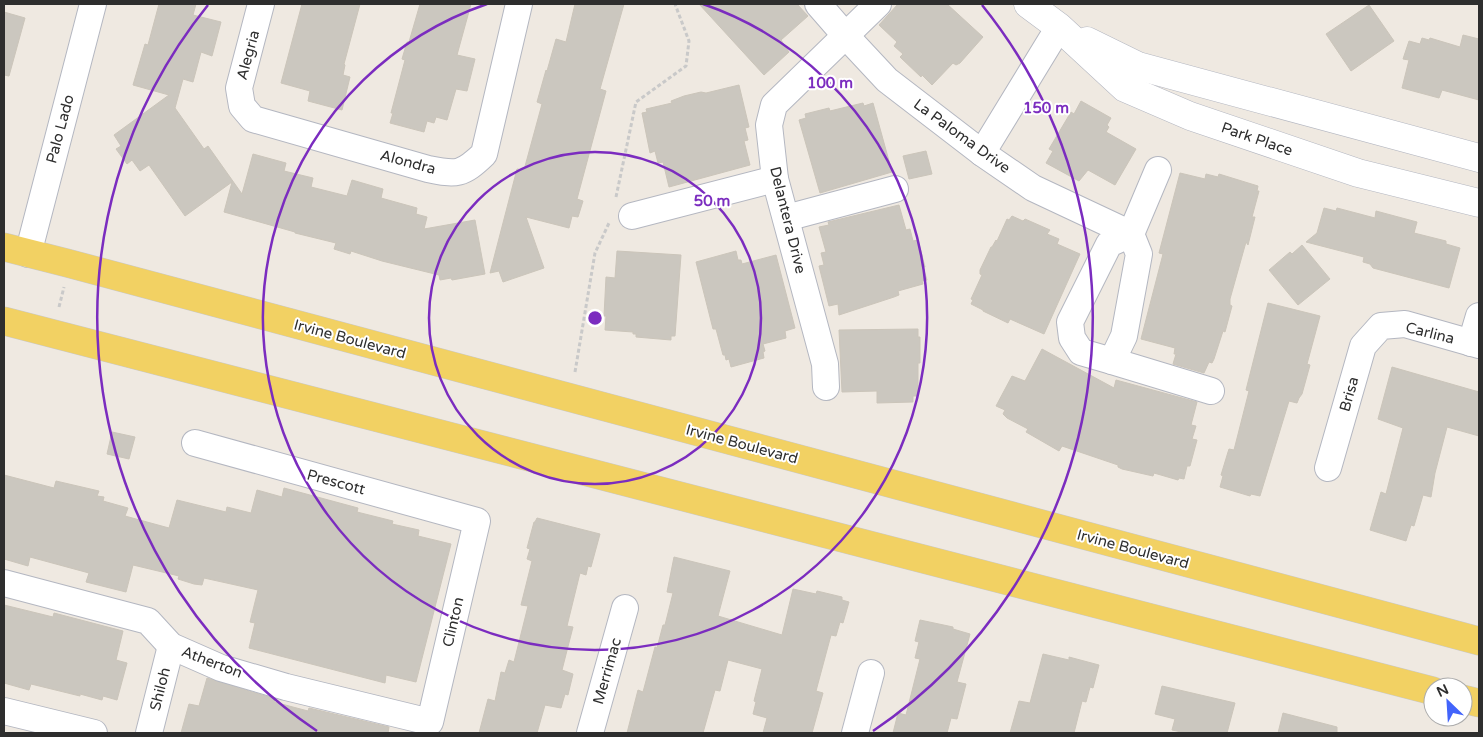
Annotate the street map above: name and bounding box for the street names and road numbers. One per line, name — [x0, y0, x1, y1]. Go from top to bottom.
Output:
street label: Alegria — [233, 28, 263, 82]
street label: Palo Lado — [42, 93, 78, 165]
street label: La Paloma Drive — [910, 95, 1014, 177]
street label: Park Place — [1219, 118, 1295, 160]
street label: Alondra — [378, 146, 438, 178]
street label: Delantera Drive — [766, 165, 810, 275]
street label: Irvine Boulevard — [292, 315, 408, 363]
street label: Carlina — [1404, 318, 1456, 348]
street label: Brisa — [1335, 375, 1363, 413]
street label: Irvine Boulevard — [684, 420, 800, 468]
street label: Prescott — [305, 466, 367, 498]
street label: Irvine Boulevard — [1075, 525, 1191, 573]
street label: Clinton — [439, 595, 467, 649]
street label: Merrimac — [589, 636, 625, 706]
street label: Atherton — [179, 642, 245, 682]
street label: Shiloh — [146, 665, 174, 713]

